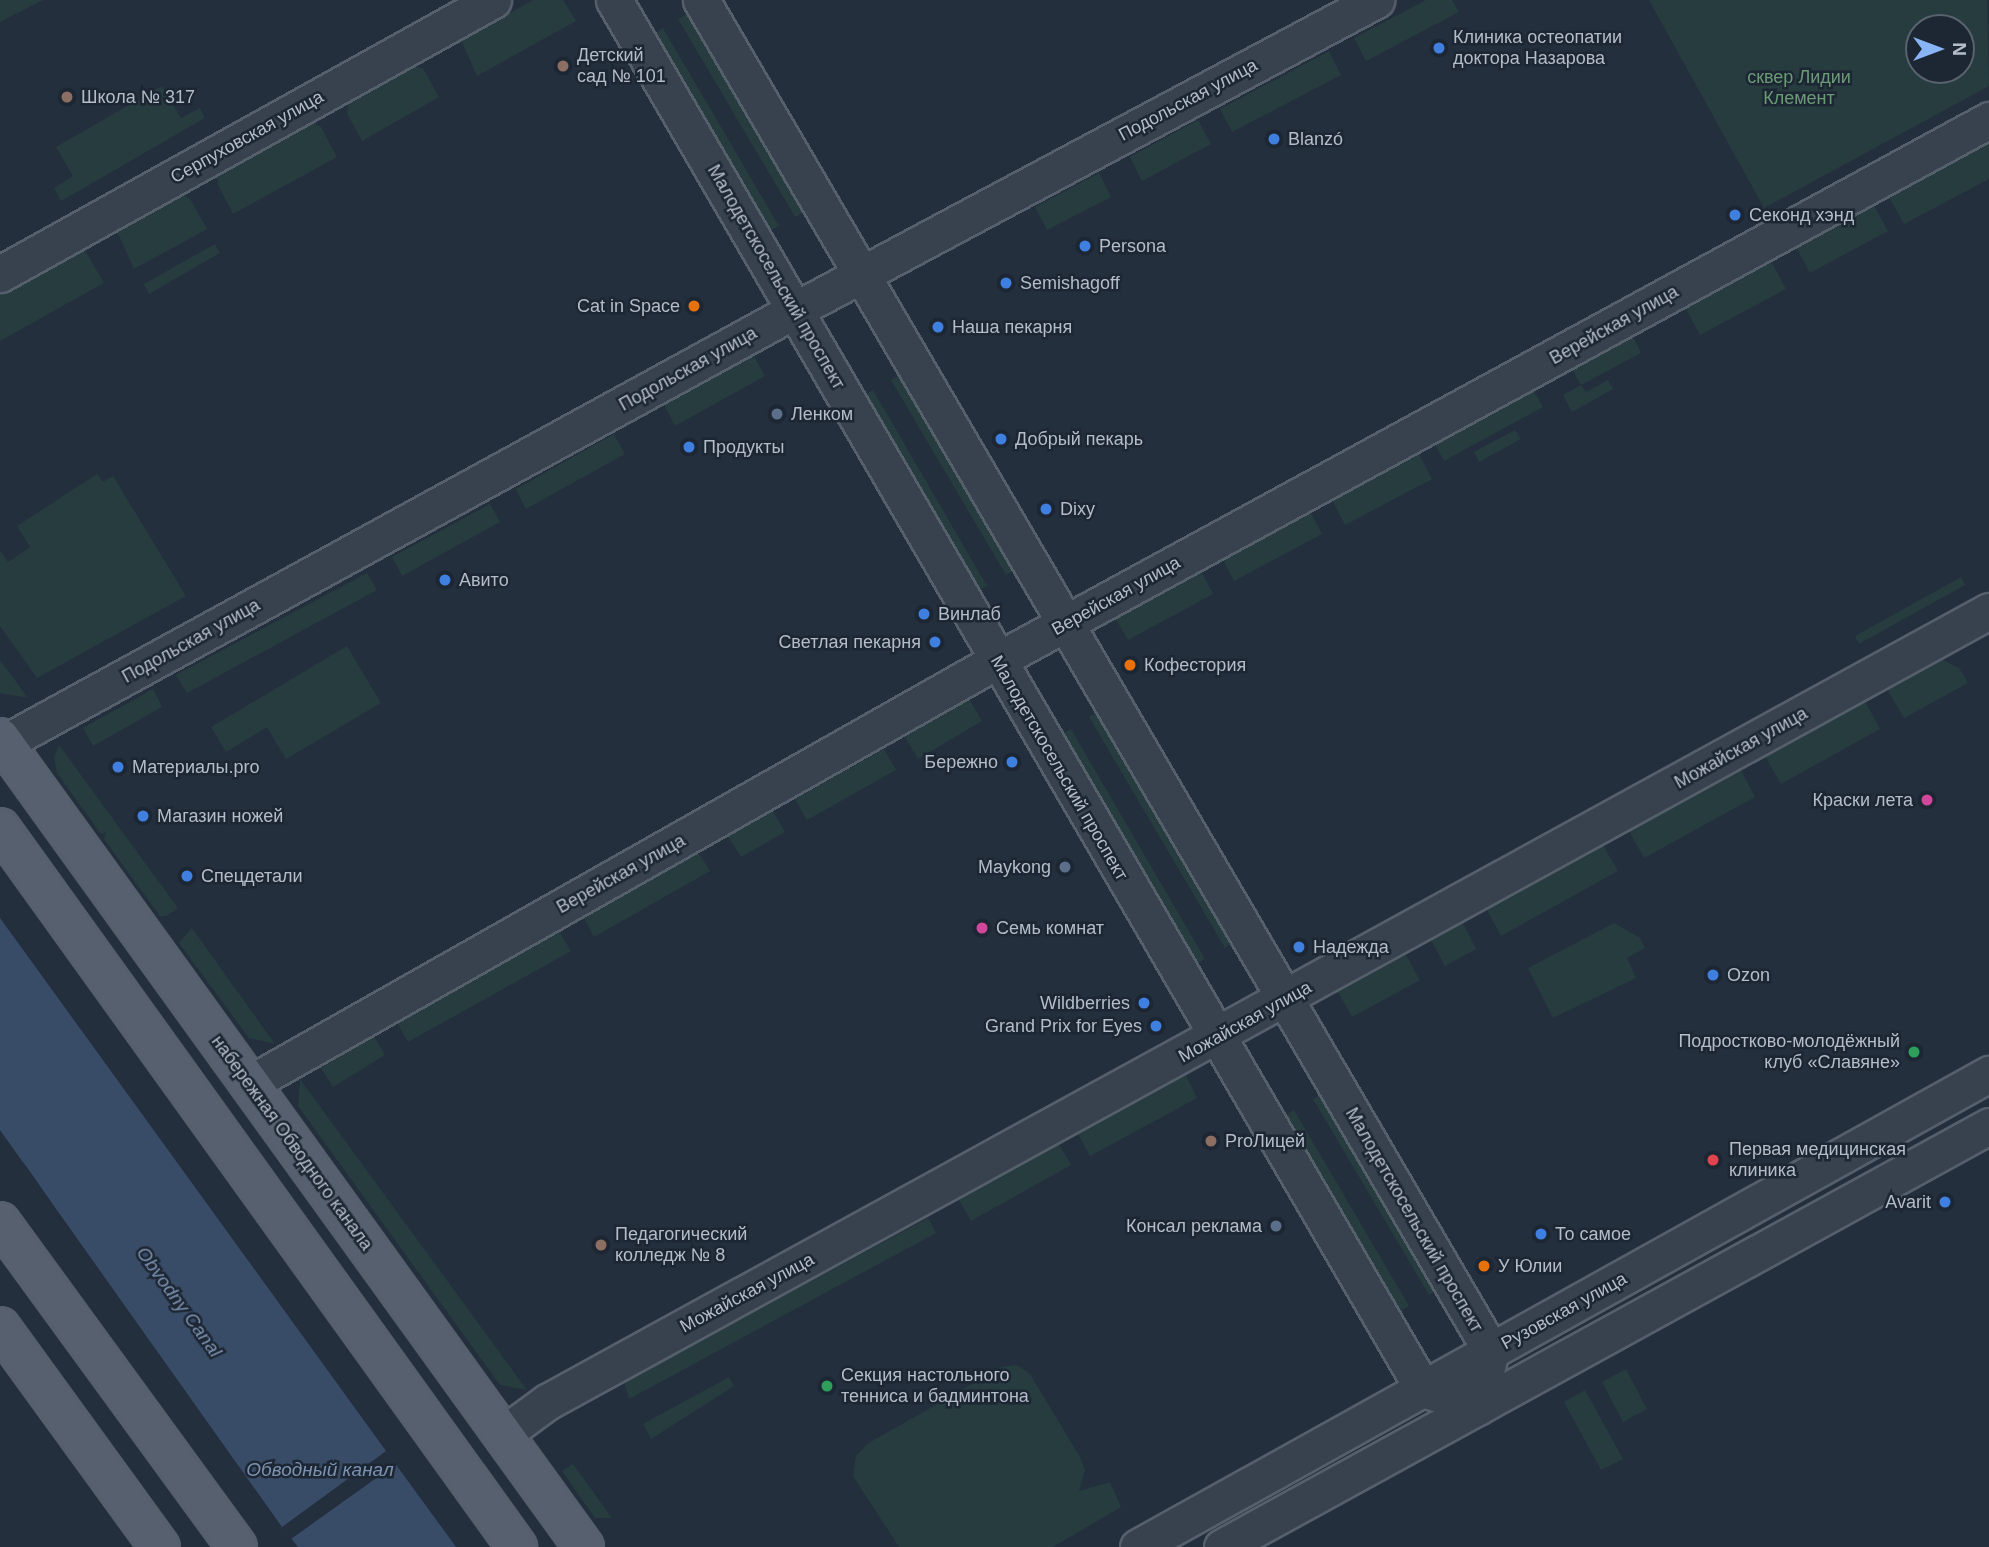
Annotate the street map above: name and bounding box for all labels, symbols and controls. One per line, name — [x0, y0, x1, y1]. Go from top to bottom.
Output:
north arrow — [1905, 14, 1975, 84]
place label: Клиника остеопатии доктора Назарова — [1453, 27, 1622, 70]
marker: Клиника остеопатии доктора Назарова — [1431, 40, 1447, 56]
text: N — [1949, 42, 1970, 56]
place label: Детский сад № 101 — [577, 45, 666, 88]
street label: Подольская улица — [1115, 54, 1261, 146]
marker: Детский сад № 101 — [555, 58, 571, 74]
park label: сквер Лидии Клемент — [1747, 67, 1851, 110]
place label: Школа № 317 — [81, 86, 195, 108]
street label: Серпуховская улица — [167, 86, 327, 188]
marker: Школа № 317 — [59, 89, 75, 105]
place label: Blanzó — [1288, 128, 1343, 150]
marker: Blanzó — [1266, 131, 1282, 147]
street label: Малодетскосельский проспект — [703, 161, 849, 393]
place label: Секонд хэнд — [1749, 204, 1854, 226]
marker: Секонд хэнд — [1727, 207, 1743, 223]
place label: Persona — [1099, 235, 1166, 257]
marker: Persona — [1077, 238, 1093, 254]
place label: Semishagoff — [1020, 272, 1120, 294]
marker: Semishagoff — [998, 275, 1014, 291]
street label: Верейская улица — [1546, 281, 1682, 369]
place label: Cat in Space — [577, 295, 680, 317]
marker: Cat in Space — [686, 298, 702, 314]
place label: Наша пекарня — [952, 316, 1072, 338]
marker: Наша пекарня — [930, 319, 946, 335]
street label: Подольская улица — [615, 322, 761, 416]
place label: Ленком — [791, 403, 853, 425]
marker: Ленком — [769, 406, 785, 422]
place label: Добрый пекарь — [1015, 428, 1143, 450]
marker: Добрый пекарь — [993, 431, 1009, 447]
place label: Продукты — [703, 436, 784, 458]
marker: Продукты — [681, 439, 697, 455]
place label: Dixy — [1060, 498, 1095, 520]
marker: Dixy — [1038, 501, 1054, 517]
street label: Верейская улица — [1048, 552, 1184, 640]
place label: Авито — [459, 569, 509, 591]
marker: Авито — [437, 572, 453, 588]
street label: Подольская улица — [118, 594, 264, 688]
place label: Винлаб — [938, 603, 1001, 625]
marker: Винлаб — [916, 606, 932, 622]
place label: Светлая пекарня — [778, 631, 921, 653]
marker: Светлая пекарня — [927, 634, 943, 650]
street label: Малодетскосельский проспект — [986, 652, 1132, 884]
place label: Кофестория — [1144, 654, 1246, 676]
marker: Кофестория — [1122, 657, 1138, 673]
street label: Можайская улица — [1671, 703, 1811, 793]
place label: Бережно — [924, 751, 998, 773]
marker: Бережно — [1004, 754, 1020, 770]
place label: Материалы.pro — [132, 756, 259, 778]
marker: Материалы.pro — [110, 759, 126, 775]
place label: Краски лета — [1813, 789, 1913, 811]
marker: Краски лета — [1919, 792, 1935, 808]
place label: Магазин ножей — [157, 805, 283, 827]
marker: Магазин ножей — [135, 808, 151, 824]
street label: Верейская улица — [553, 830, 689, 918]
place label: Maykong — [978, 856, 1051, 878]
marker: Maykong — [1057, 859, 1073, 875]
place label: Спецдетали — [201, 865, 303, 887]
marker: Спецдетали — [179, 868, 195, 884]
place label: Семь комнат — [996, 917, 1104, 939]
marker: Семь комнат — [974, 920, 990, 936]
place label: Надежда — [1313, 936, 1389, 958]
marker: Надежда — [1291, 939, 1307, 955]
place label: Ozon — [1727, 964, 1770, 986]
marker: Ozon — [1705, 967, 1721, 983]
street label: Можайская улица — [1175, 977, 1315, 1067]
place label: Wildberries — [1040, 992, 1130, 1014]
marker: Wildberries — [1136, 995, 1152, 1011]
place label: Grand Prix for Eyes — [985, 1015, 1142, 1037]
marker: Grand Prix for Eyes — [1148, 1018, 1164, 1034]
street label: набережная Обводного канала — [207, 1031, 377, 1255]
place label: Подростково-молодёжный клуб «Славяне» — [1678, 1031, 1900, 1074]
marker: Подростково-молодёжный клуб «Славяне» — [1906, 1044, 1922, 1060]
street label: Малодетскосельский проспект — [1341, 1104, 1487, 1336]
place label: ProЛицей — [1225, 1130, 1305, 1152]
marker: ProЛицей — [1203, 1133, 1219, 1149]
place label: Первая медицинская клиника — [1729, 1139, 1906, 1182]
marker: Первая медицинская клиника — [1703, 1150, 1723, 1170]
place label: Avarit — [1885, 1191, 1931, 1213]
marker: Avarit — [1937, 1194, 1953, 1210]
place label: Консал реклама — [1126, 1215, 1262, 1237]
marker: Консал реклама — [1268, 1218, 1284, 1234]
place label: То самое — [1555, 1223, 1631, 1245]
place label: Педагогический колледж № 8 — [615, 1224, 747, 1266]
marker: То самое — [1533, 1226, 1549, 1242]
marker: Педагогический колледж № 8 — [593, 1237, 609, 1253]
water label: Obvodny Canal — [131, 1242, 227, 1362]
street label: Можайская улица — [676, 1249, 818, 1337]
place label: У Юлии — [1498, 1255, 1562, 1277]
marker: У Юлии — [1476, 1258, 1492, 1274]
street label: Рузовская улица — [1498, 1268, 1630, 1354]
place label: Секция настольного тенниса и бадминтона — [841, 1365, 1029, 1408]
marker: Секция настольного тенниса и бадминтона — [819, 1378, 835, 1394]
water label: Обводный канал — [246, 1459, 394, 1481]

